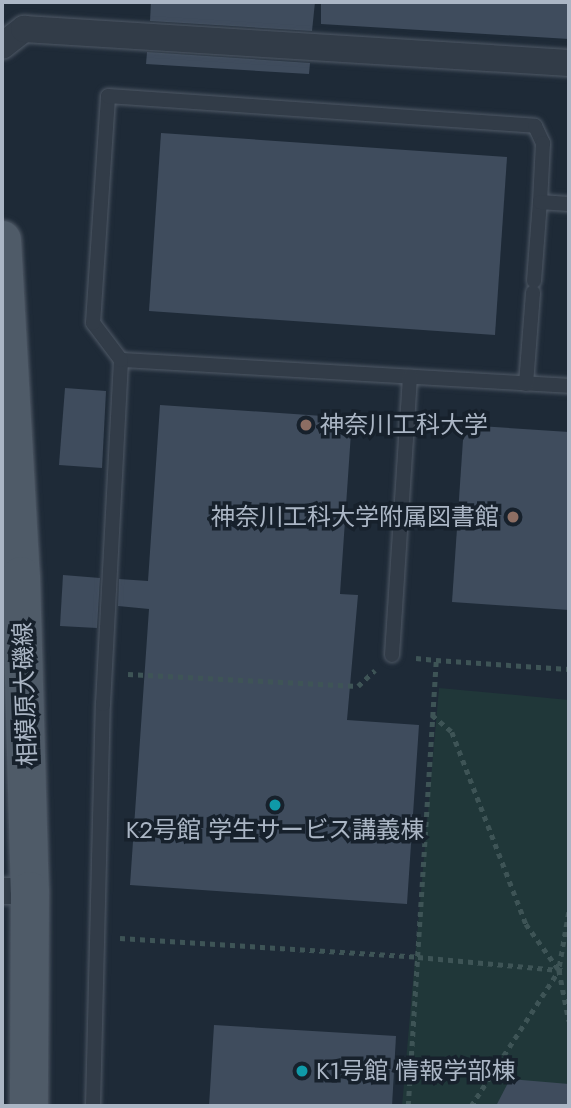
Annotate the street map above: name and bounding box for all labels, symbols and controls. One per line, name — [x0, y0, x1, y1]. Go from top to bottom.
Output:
place label: 神奈川工科大学 — [320, 411, 488, 439]
marker: 神奈川工科大学 — [298, 417, 314, 433]
place label: 神奈川工科大学附属図書館 — [211, 503, 499, 531]
marker: 神奈川工科大学附属図書館 — [505, 509, 521, 525]
street label: 相模原大磯線 — [8, 622, 42, 766]
marker: K2号館 学生サービス講義棟 — [267, 797, 283, 813]
place label: K2号館 学生サービス講義棟 — [126, 816, 424, 844]
place label: K1号館 情報学部棟 — [316, 1057, 516, 1085]
marker: K1号館 情報学部棟 — [294, 1063, 310, 1079]

